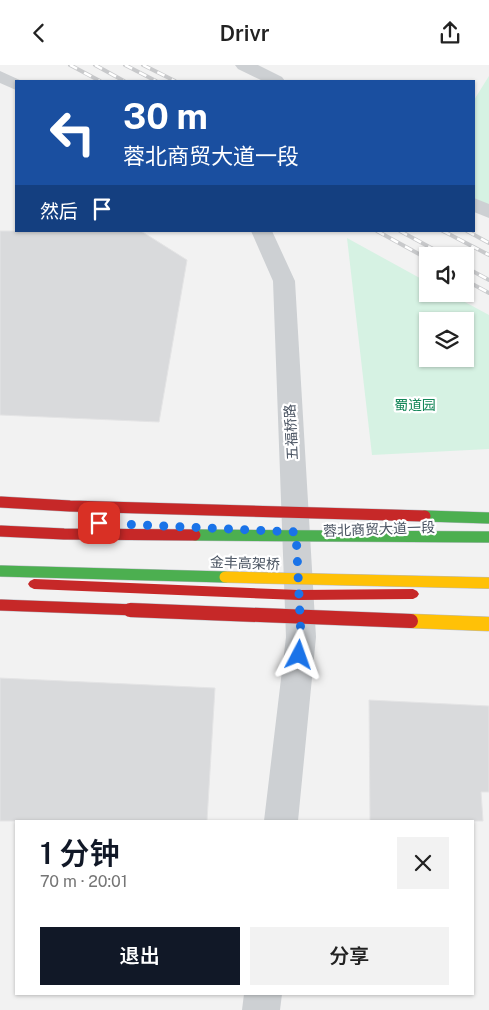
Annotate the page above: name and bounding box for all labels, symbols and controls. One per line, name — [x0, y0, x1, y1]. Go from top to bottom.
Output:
icon: back — [25, 19, 53, 47]
icon: share — [436, 19, 464, 47]
text: Drivr — [219, 20, 270, 46]
text: 30 m — [123, 96, 208, 137]
icon: left — [40, 100, 105, 165]
text: 蓉北商贸大道一段 — [123, 143, 299, 169]
icon: arrive — [88, 195, 116, 223]
text: 然后 — [40, 200, 78, 222]
map controls — [419, 247, 474, 367]
button: sound — [419, 247, 474, 302]
button: layers — [419, 312, 474, 367]
park label: 蜀道园 — [394, 397, 436, 413]
street label: 五福桥路 — [282, 404, 300, 460]
pin — [78, 502, 120, 544]
icon: arrive — [85, 509, 113, 537]
street label: 蓉北商贸大道一段 — [323, 519, 435, 539]
street label: 金丰高架桥 — [210, 554, 280, 572]
position arrow — [272, 628, 324, 680]
text: 1 分钟 — [40, 835, 120, 871]
button: close — [397, 837, 449, 889]
text: 70 m · 20:01 — [40, 872, 127, 891]
button: 退出 — [40, 927, 240, 985]
button: 分享 — [250, 927, 449, 985]

